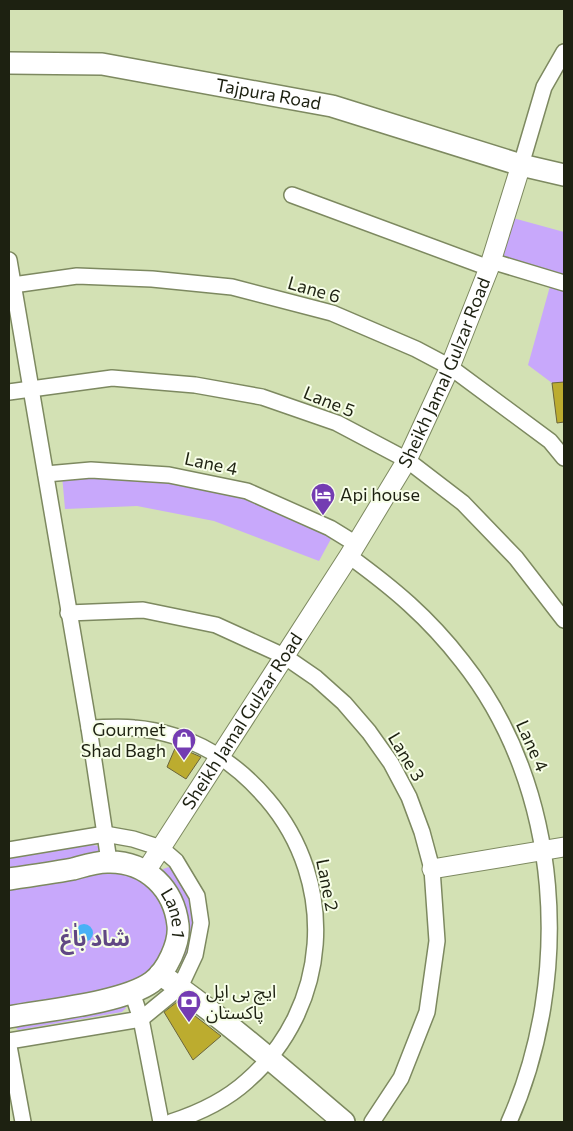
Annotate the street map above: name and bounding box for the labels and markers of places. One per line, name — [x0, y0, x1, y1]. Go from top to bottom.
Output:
hotel icon: Api house — [310, 482, 336, 516]
place label: Api house — [340, 483, 420, 505]
place label: Gourmet Shad Bagh — [81, 718, 166, 761]
shop icon: Gourmet Shad Bagh — [171, 727, 197, 761]
place label: ایچ بی ایل پاکستان — [206, 980, 276, 1024]
bank icon: ایچ بی ایل پاکستان — [176, 989, 202, 1023]

